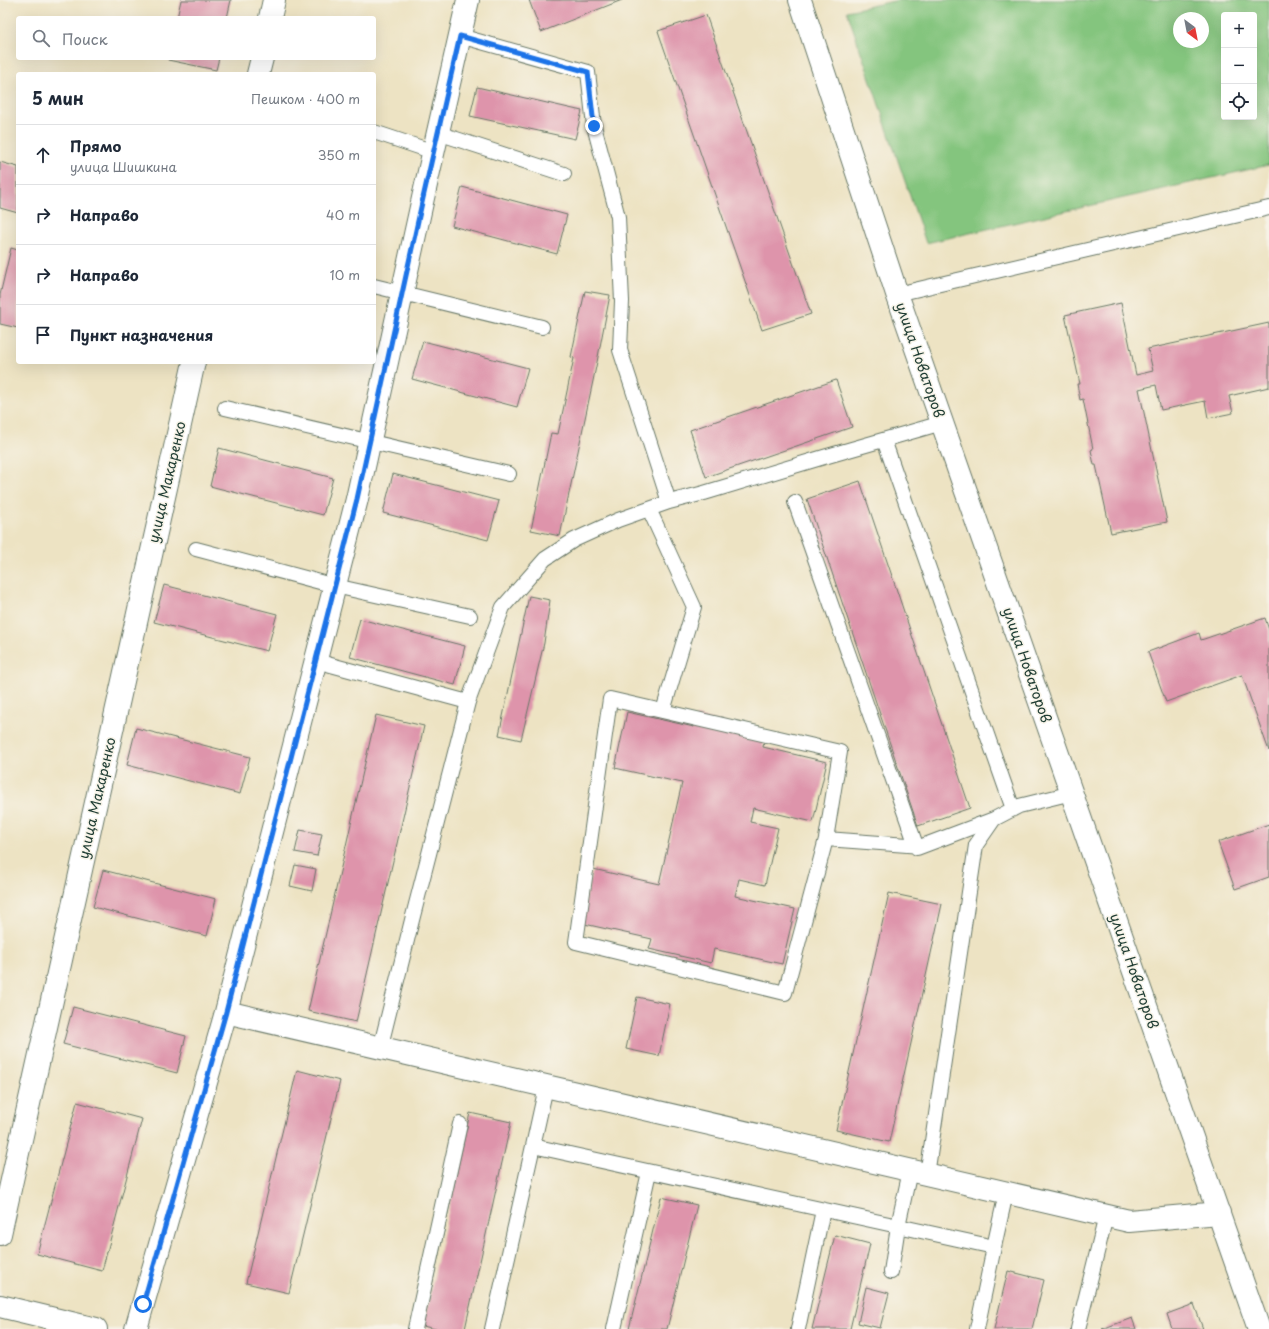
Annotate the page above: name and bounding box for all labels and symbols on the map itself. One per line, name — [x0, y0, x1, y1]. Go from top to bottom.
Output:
north arrow — [1173, 12, 1209, 48]
route end — [585, 117, 603, 135]
street label: улица Новаторов — [891, 299, 950, 420]
street label: улица Макаренко — [142, 419, 191, 545]
street label: улица Новаторов — [998, 604, 1057, 725]
street label: улица Макаренко — [72, 735, 121, 861]
street label: улица Новаторов — [1105, 910, 1164, 1031]
route start — [134, 1295, 152, 1313]

